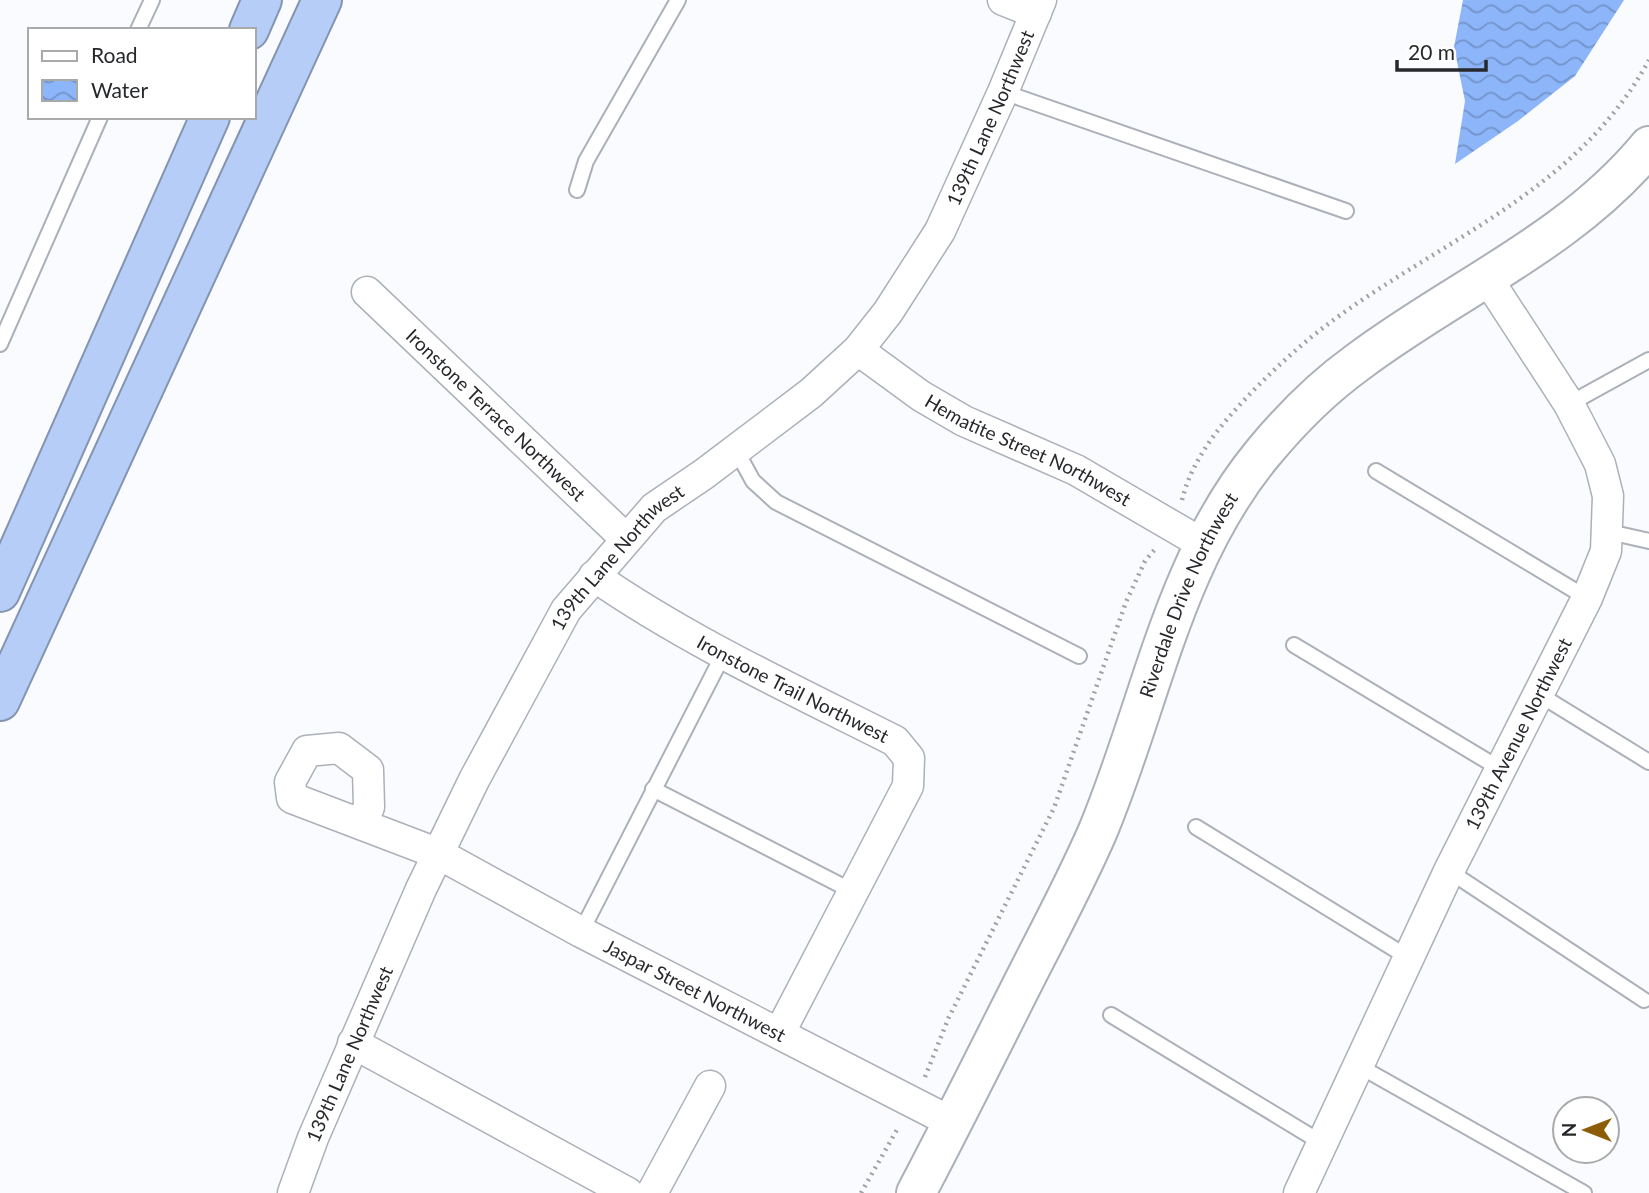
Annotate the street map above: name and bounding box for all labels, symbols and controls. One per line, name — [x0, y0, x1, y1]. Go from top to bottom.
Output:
street label: 139th Lane Northwest — [941, 26, 1038, 209]
legend — [28, 28, 256, 119]
scale bar — [1397, 28, 1486, 72]
text: 20 m — [1408, 39, 1455, 64]
text: Road — [91, 42, 138, 67]
text: Water — [91, 77, 148, 102]
street label: Ironstone Terrace Northwest — [402, 324, 591, 505]
street label: Hematite Street Northwest — [921, 389, 1135, 511]
street label: 139th Lane Northwest — [545, 479, 688, 634]
street label: Riverdale Drive Northwest — [1134, 488, 1242, 701]
street label: Ironstone Trail Northwest — [693, 630, 893, 747]
street label: 139th Avenue Northwest — [1460, 634, 1576, 833]
street label: Jaspar Street Northwest — [600, 934, 790, 1046]
street label: 139th Lane Northwest — [301, 962, 397, 1145]
north arrow — [1551, 1095, 1621, 1165]
text: N — [1557, 1123, 1580, 1137]

